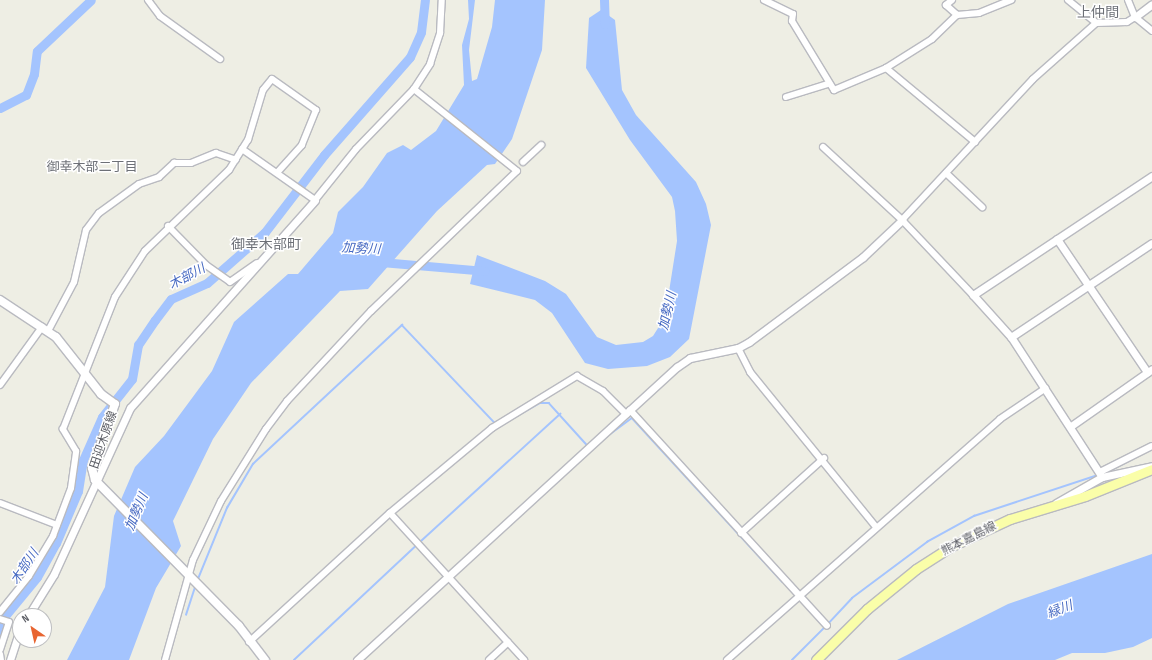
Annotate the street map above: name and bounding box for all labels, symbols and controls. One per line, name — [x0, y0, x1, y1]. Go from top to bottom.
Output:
district label: 上仲間 — [1077, 5, 1119, 21]
district label: 御幸木部二丁目 — [47, 159, 137, 175]
district label: 御幸木部町 — [231, 237, 301, 253]
water label: 加勢川 — [341, 240, 381, 258]
water label: 木部川 — [166, 261, 208, 293]
water label: 加勢川 — [656, 290, 680, 332]
street label: 田迎木原線 — [87, 409, 121, 471]
water label: 加勢川 — [122, 491, 152, 533]
street label: 熊本嘉島線 — [939, 519, 999, 559]
water label: 木部川 — [8, 546, 42, 588]
water label: 緑川 — [1045, 598, 1075, 622]
north arrow — [12, 608, 52, 648]
text: N — [19, 611, 32, 625]

